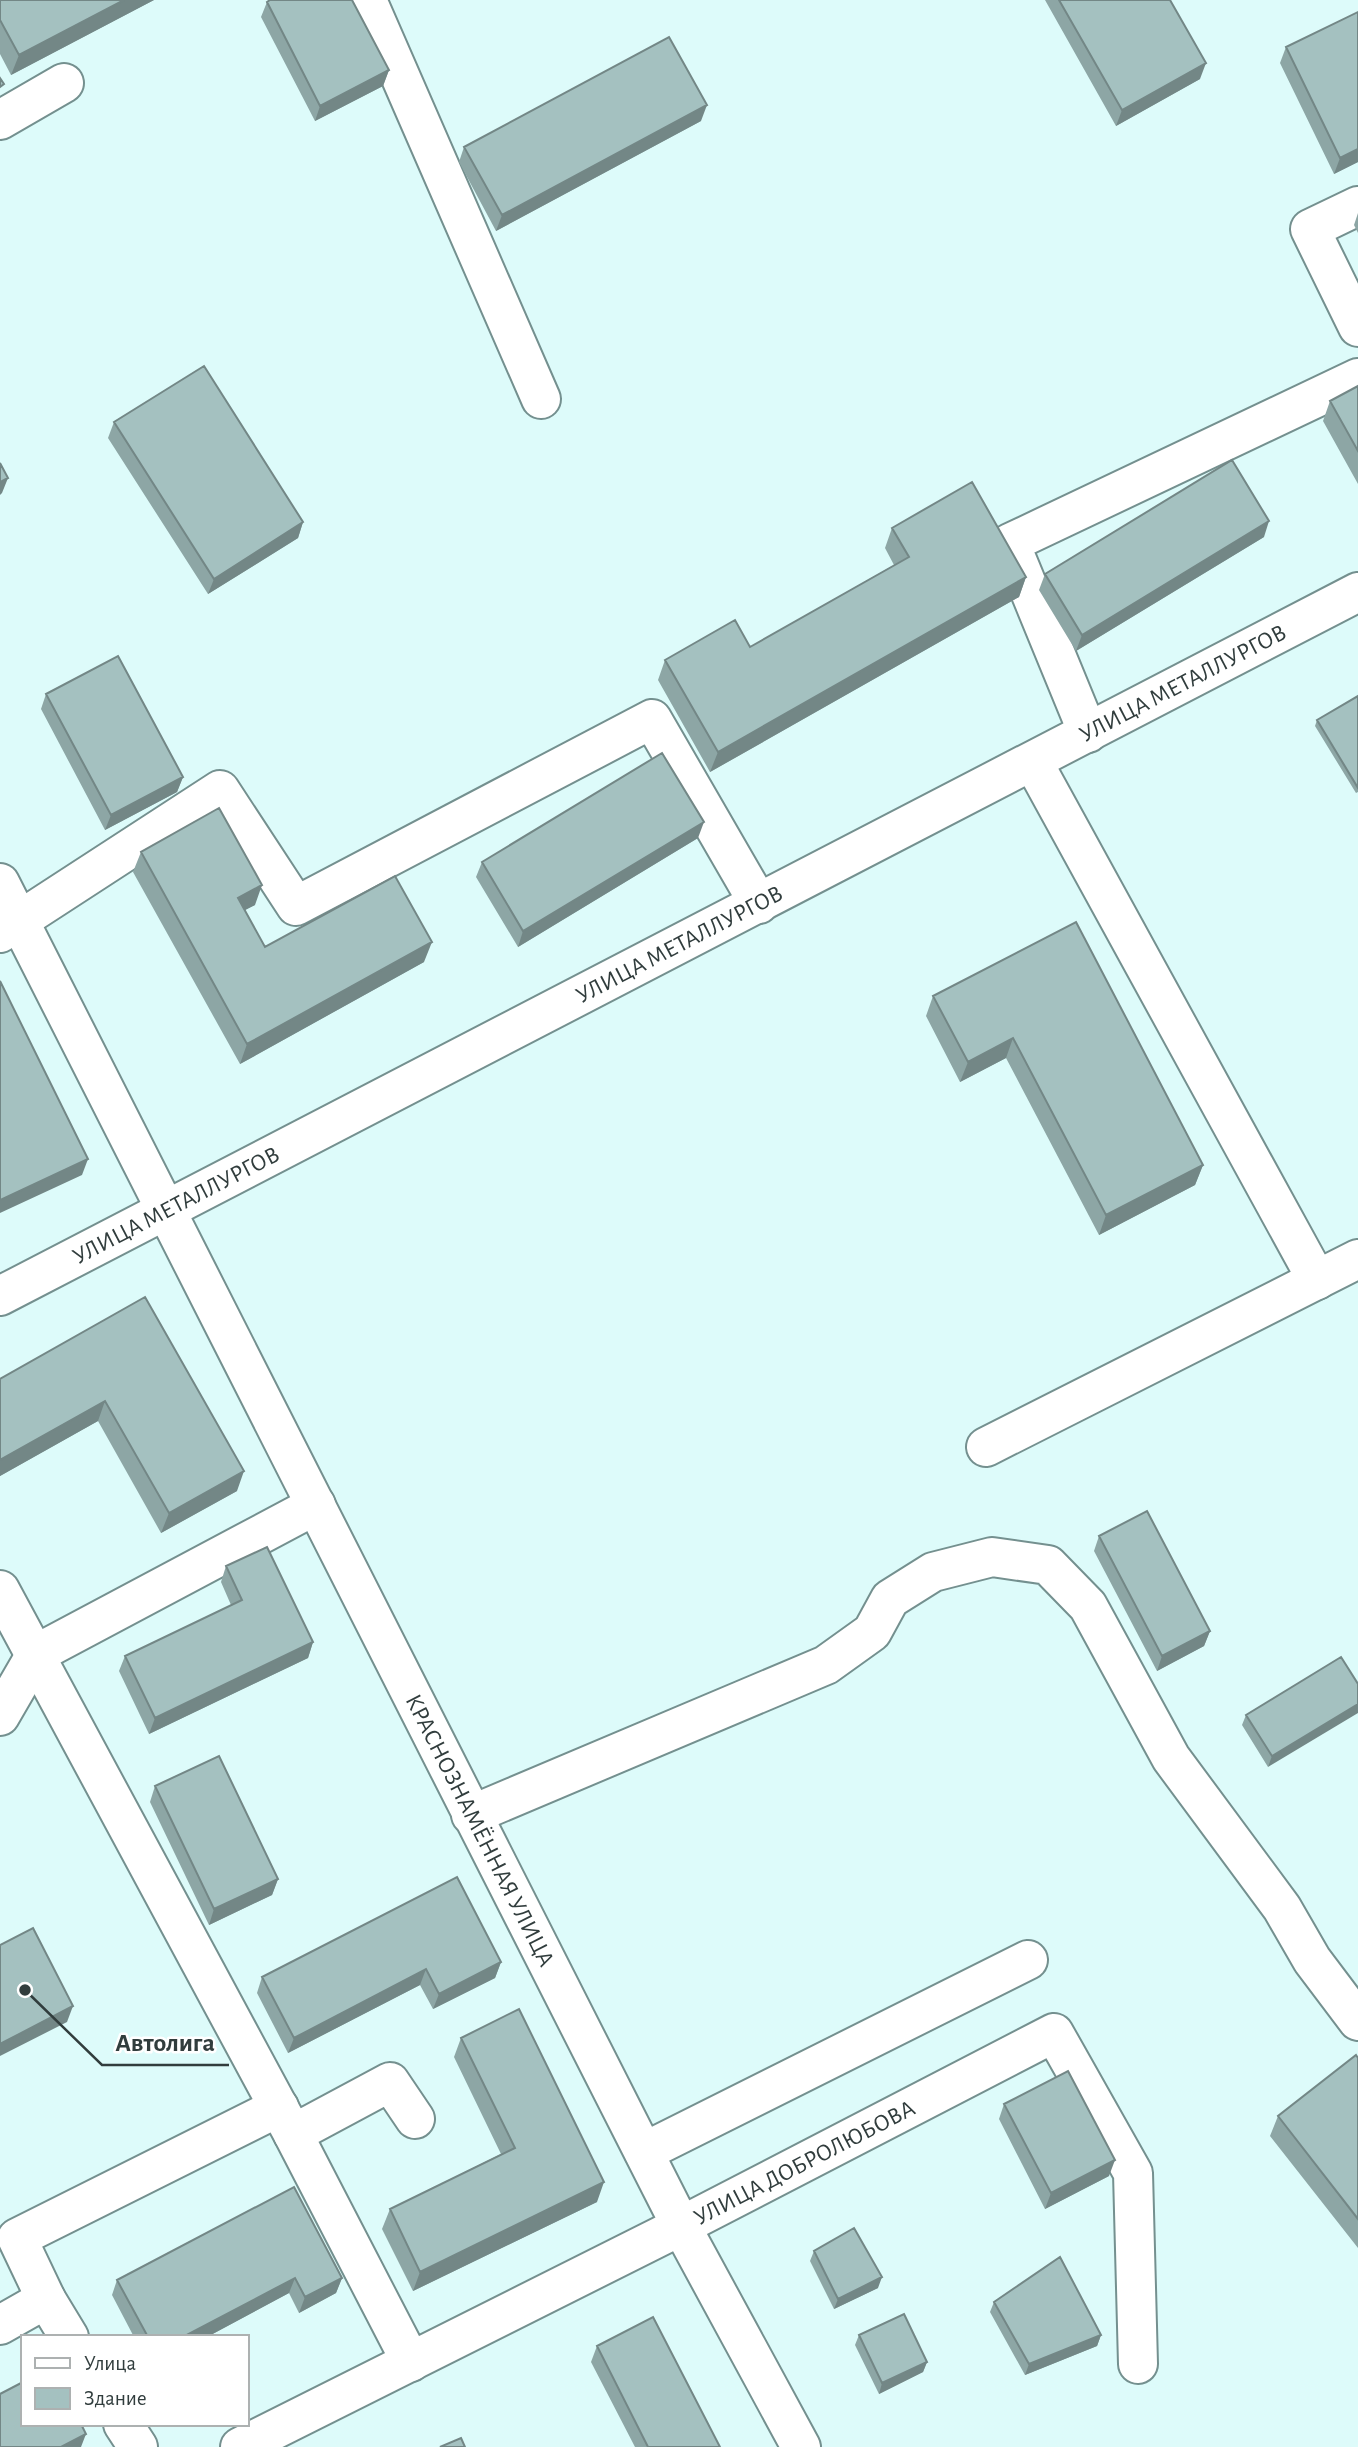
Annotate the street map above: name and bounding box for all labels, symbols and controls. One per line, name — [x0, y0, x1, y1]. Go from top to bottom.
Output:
street label: УЛИЦА МЕТАЛЛУРГОВ — [1076, 620, 1290, 747]
street label: УЛИЦА МЕТАЛЛУРГОВ — [572, 881, 787, 1008]
street label: УЛИЦА МЕТАЛЛУРГОВ — [69, 1142, 284, 1269]
street label: КРАСНОЗНАМЁННАЯ УЛИЦА — [400, 1691, 558, 1971]
callout: Автолига — [102, 2018, 229, 2065]
text: Автолига — [115, 2030, 215, 2056]
street label: УЛИЦА ДОБРОЛЮБОВА — [690, 2096, 919, 2230]
legend — [21, 2335, 248, 2426]
text: Улица — [84, 2353, 137, 2374]
text: Здание — [84, 2388, 147, 2409]

